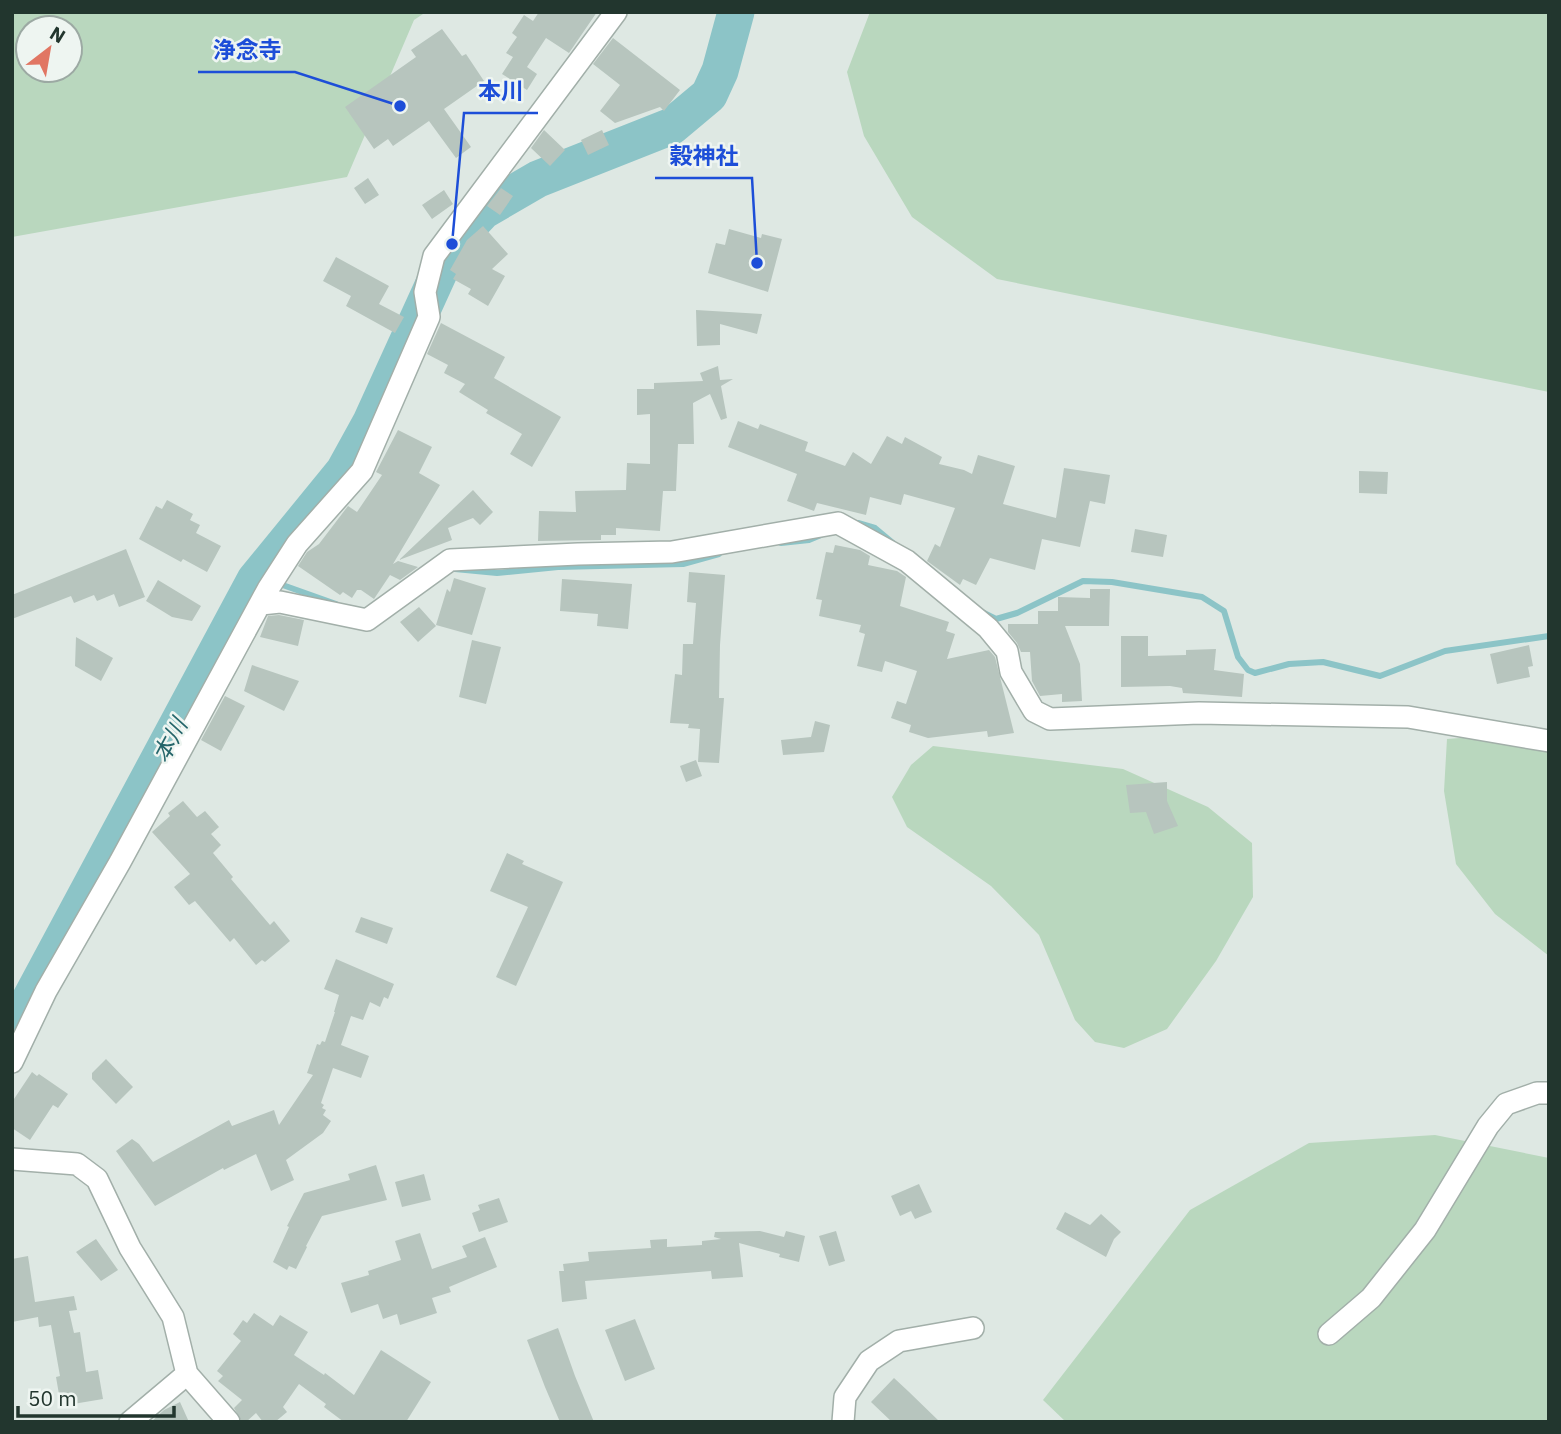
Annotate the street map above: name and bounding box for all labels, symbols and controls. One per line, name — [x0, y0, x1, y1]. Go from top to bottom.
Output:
north arrow — [14, 14, 84, 84]
text: N — [46, 21, 70, 48]
callout: 浄念寺 — [198, 28, 295, 72]
text: 浄念寺 — [213, 34, 282, 64]
callout: 本川 — [464, 69, 538, 113]
text: 本川 — [478, 75, 524, 105]
callout: 穀神社 — [655, 134, 752, 178]
text: 穀神社 — [670, 140, 739, 170]
water label: 本川 — [145, 710, 194, 767]
scale bar — [18, 1374, 173, 1418]
text: 50 m — [28, 1384, 77, 1412]

